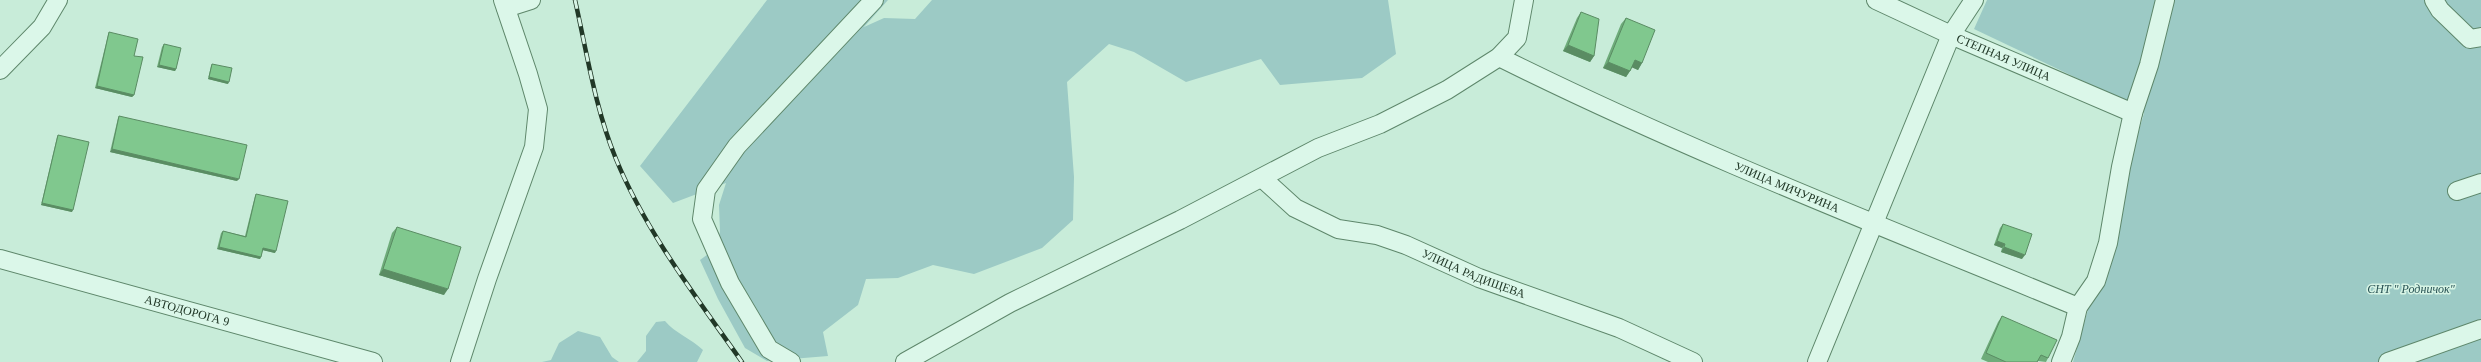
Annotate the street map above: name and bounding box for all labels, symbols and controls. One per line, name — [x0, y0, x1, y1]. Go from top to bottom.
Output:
street label: СТЕПНАЯ УЛИЦА — [1954, 31, 2053, 84]
street label: УЛИЦА МИЧУРИНА — [1732, 159, 1842, 216]
street label: УЛИЦА РАДИЩЕВА — [1420, 246, 1527, 301]
park label: СНТ " Родничок" — [2367, 282, 2456, 296]
street label: АВТОДОРОГА 9 — [143, 292, 231, 329]

